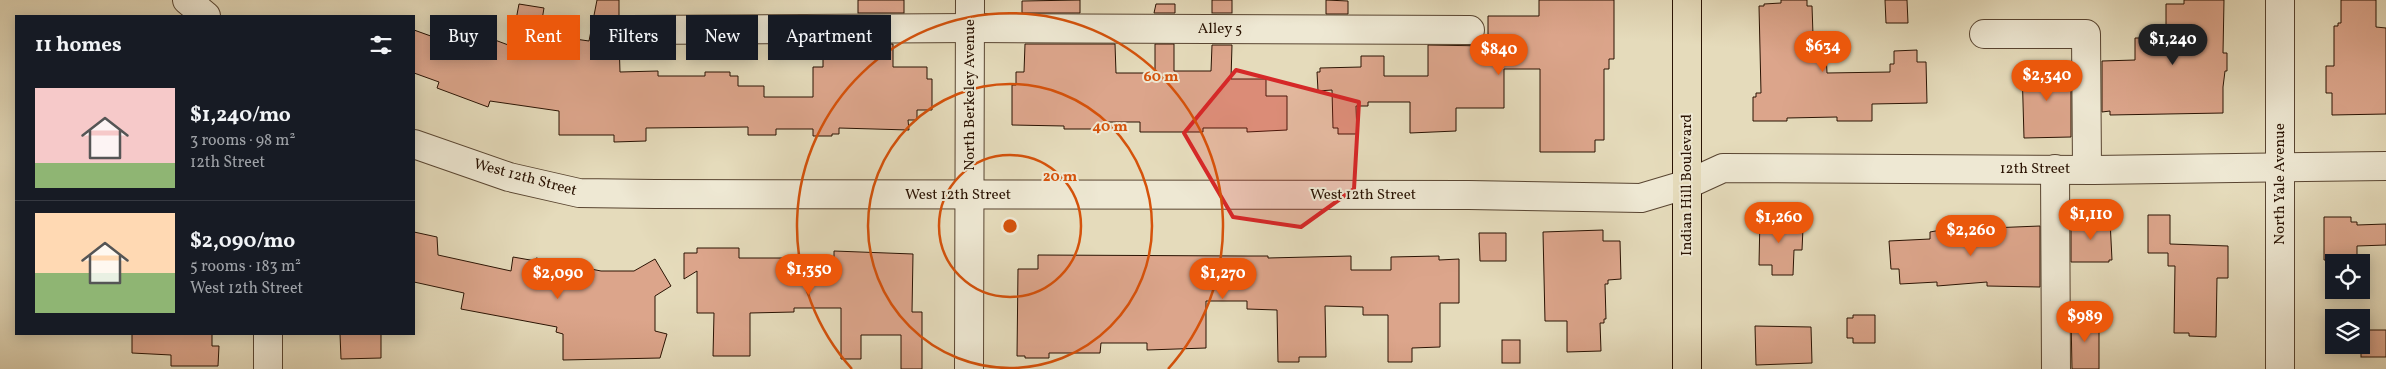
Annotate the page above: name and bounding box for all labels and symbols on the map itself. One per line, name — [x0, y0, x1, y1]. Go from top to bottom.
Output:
street label: North Berkeley Avenue — [960, 19, 981, 171]
street label: Alley 5 — [1198, 19, 1242, 40]
pin: $1,240 — [2132, 23, 2214, 66]
pin: $634 — [1793, 30, 1853, 73]
pin: $840 — [1469, 34, 1529, 76]
pin: $2,340 — [2006, 59, 2088, 102]
text: 60 m — [1144, 67, 1179, 88]
street label: Indian Hill Boulevard — [1677, 114, 1698, 256]
text: 40 m — [1092, 117, 1128, 138]
street label: North Yale Avenue — [2270, 123, 2291, 245]
street label: West 12th Street — [471, 154, 579, 202]
street label: 12th Street — [2000, 159, 2070, 180]
text: 20 m — [1043, 167, 1078, 188]
street label: West 12th Street — [905, 185, 1011, 206]
street label: West 12th Street — [1310, 185, 1416, 206]
pin: $1,110 — [2050, 198, 2132, 241]
pin: $1,260 — [1738, 202, 1820, 244]
pin: $2,260 — [1930, 214, 2012, 257]
centre of rings — [1001, 217, 1019, 235]
pin: $1,350 — [768, 254, 850, 296]
pin: $2,090 — [517, 258, 599, 300]
pin: $1,270 — [1182, 258, 1264, 300]
pin: $989 — [2055, 300, 2115, 343]

